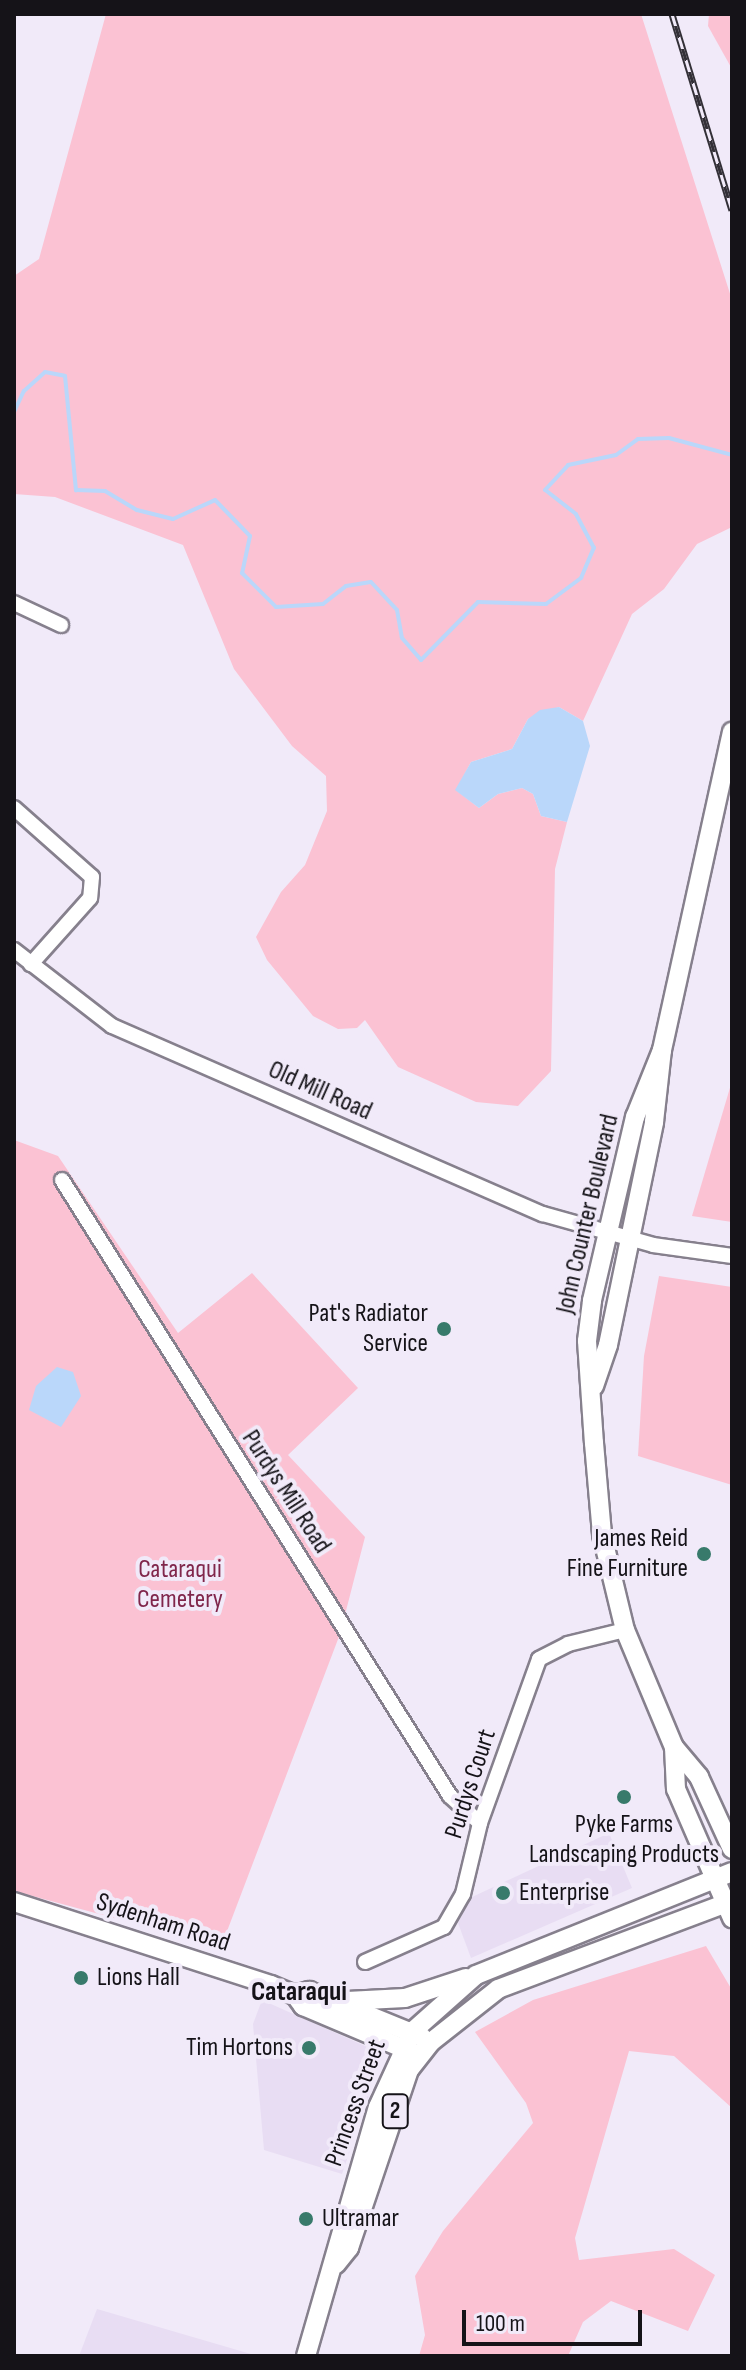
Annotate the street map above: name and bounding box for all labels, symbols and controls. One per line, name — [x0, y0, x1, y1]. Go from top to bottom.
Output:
street label: Old Mill Road — [263, 1054, 377, 1128]
street label: John Counter Boulevard — [550, 1111, 626, 1317]
place label: Pat's Radiator Service — [309, 1298, 428, 1360]
marker: Pat's Radiator Service — [435, 1320, 453, 1338]
street label: Purdys Mill Road — [235, 1425, 337, 1559]
place label: James Reid Fine Furniture — [567, 1523, 688, 1584]
marker: James Reid Fine Furniture — [695, 1545, 713, 1563]
park label: Cataraqui Cemetery — [137, 1554, 223, 1616]
street label: Purdys Court — [439, 1725, 503, 1843]
marker: Pyke Farms Landscaping Products — [615, 1788, 633, 1806]
place label: Pyke Farms Landscaping Products — [529, 1809, 719, 1870]
place label: Enterprise — [519, 1877, 610, 1909]
marker: Enterprise — [494, 1884, 512, 1902]
street label: Sydenham Road — [92, 1887, 234, 1959]
place label: Lions Hall — [97, 1962, 180, 1994]
marker: Lions Hall — [72, 1969, 90, 1987]
district label: Cataraqui — [251, 1975, 347, 2009]
place label: Tim Hortons — [186, 2032, 293, 2064]
street label: Princess Street — [319, 2035, 393, 2171]
marker: Tim Hortons — [300, 2039, 318, 2057]
road number: 2 — [381, 2091, 409, 2131]
place label: Ultramar — [322, 2203, 399, 2235]
marker: Ultramar — [297, 2210, 315, 2228]
scale bar — [466, 2294, 646, 2344]
text: 100 m — [476, 2309, 525, 2338]

